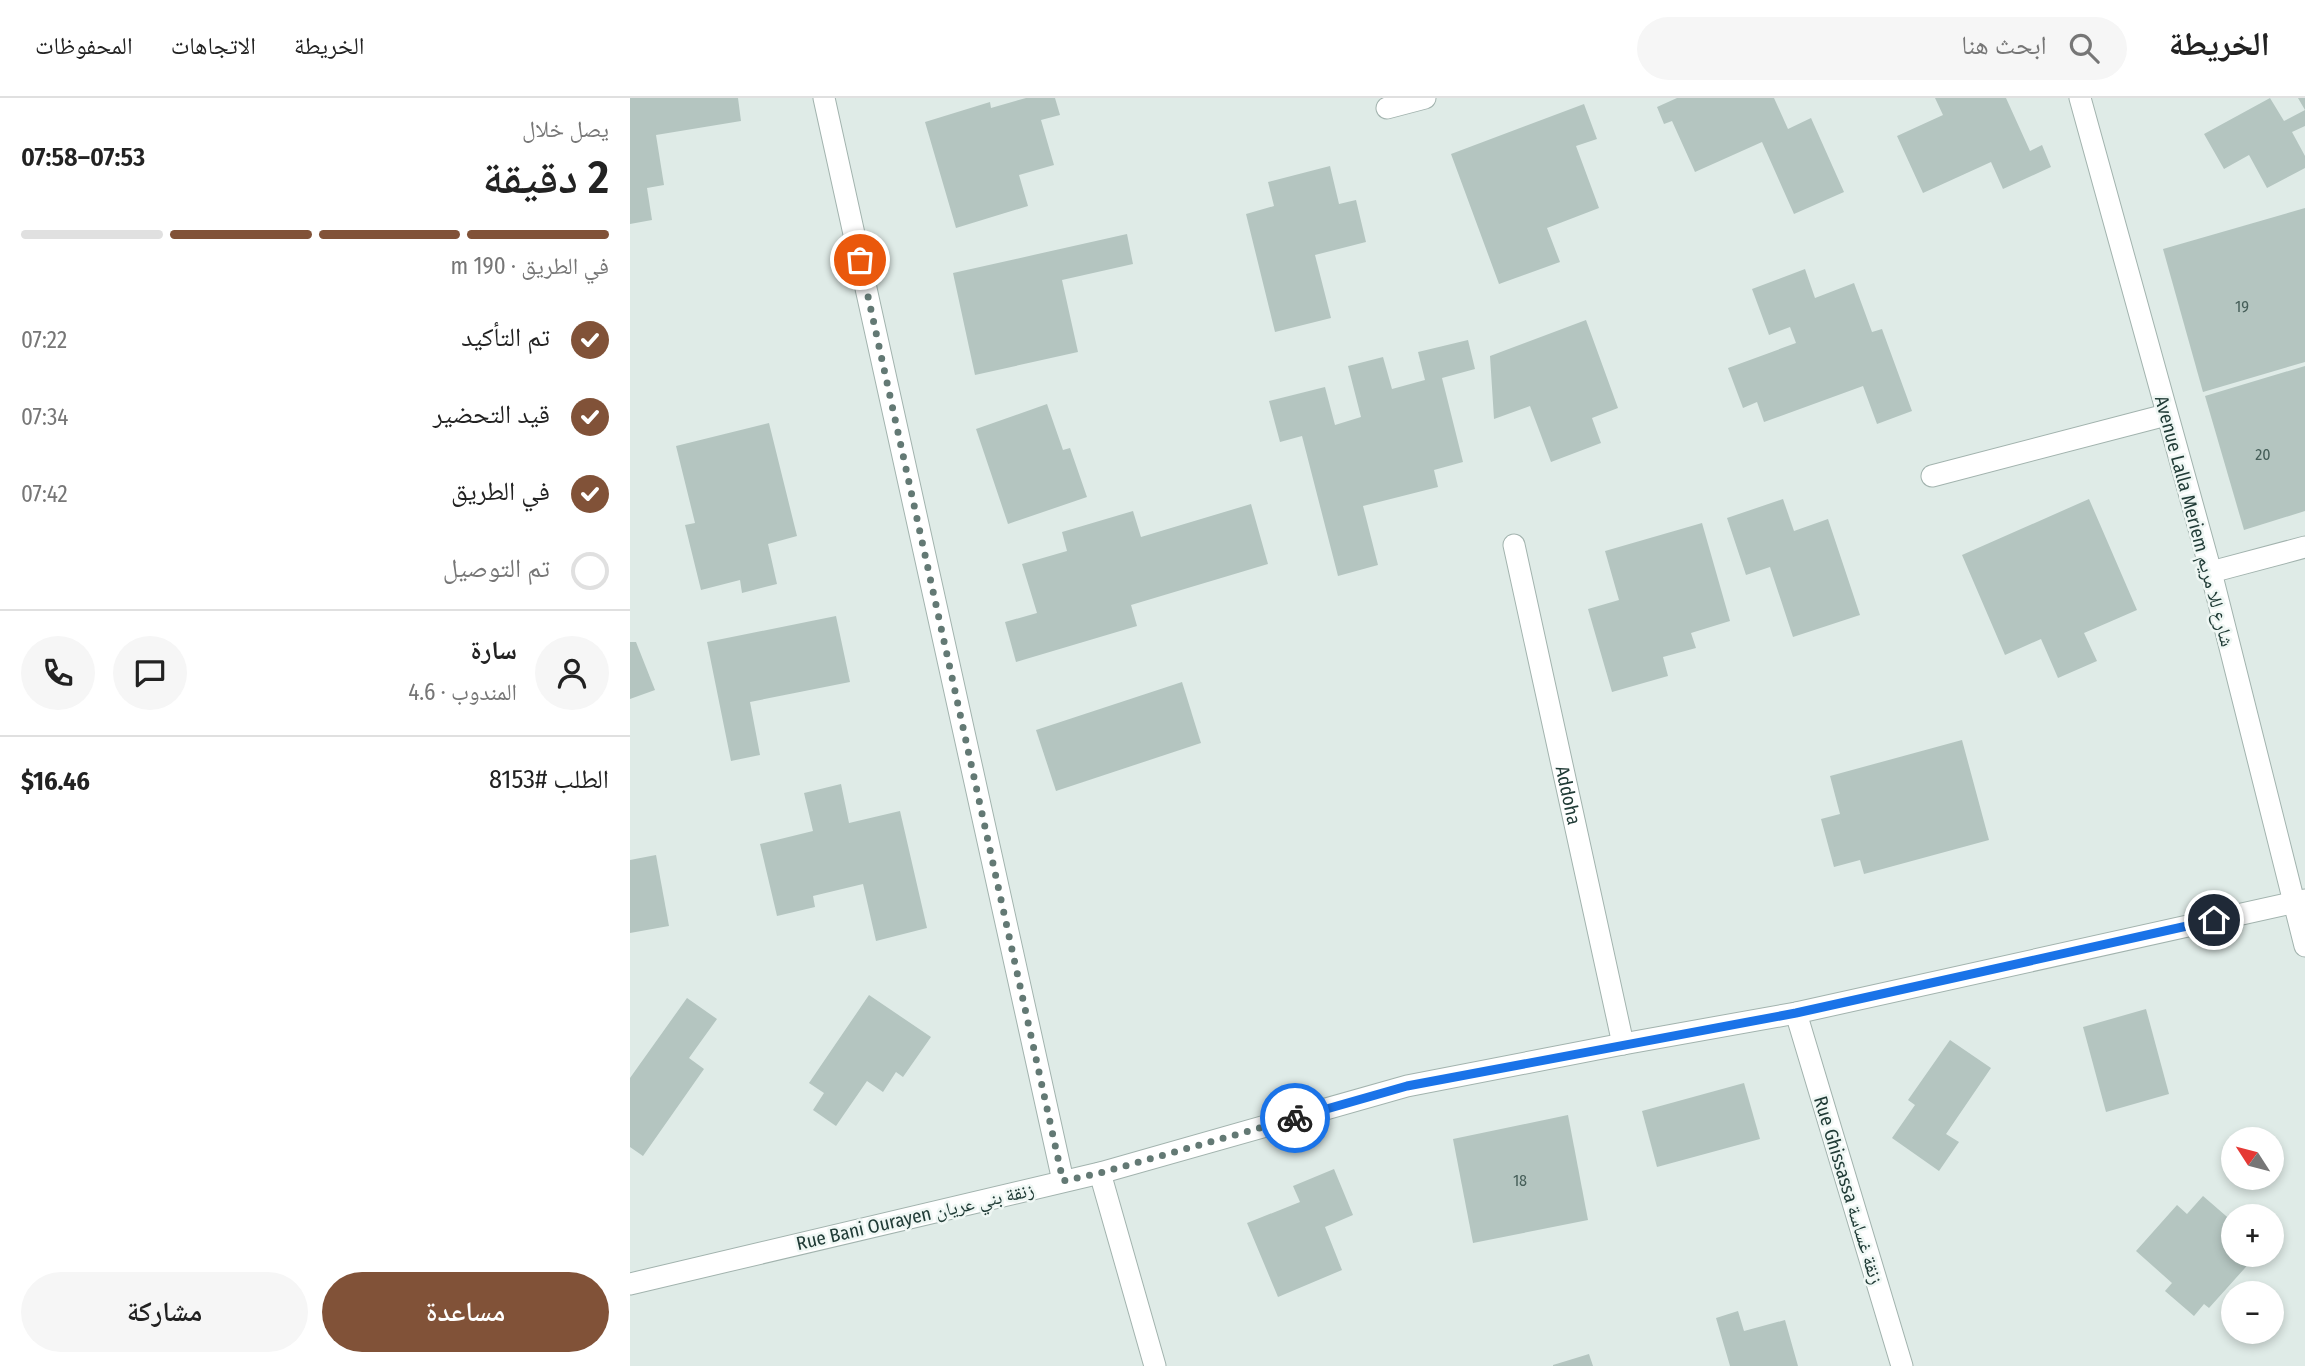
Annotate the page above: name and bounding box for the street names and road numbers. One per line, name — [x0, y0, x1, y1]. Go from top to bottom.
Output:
street label: Avenue Lalla Meriem شارع للا مريم — [2149, 393, 2239, 649]
street label: Addoha — [1551, 764, 1586, 827]
street label: Rue Ghissassa زنقة غساسة — [1809, 1093, 1888, 1287]
street label: Rue Bani Ourayen زنقة بني عريان — [794, 1178, 1037, 1259]

